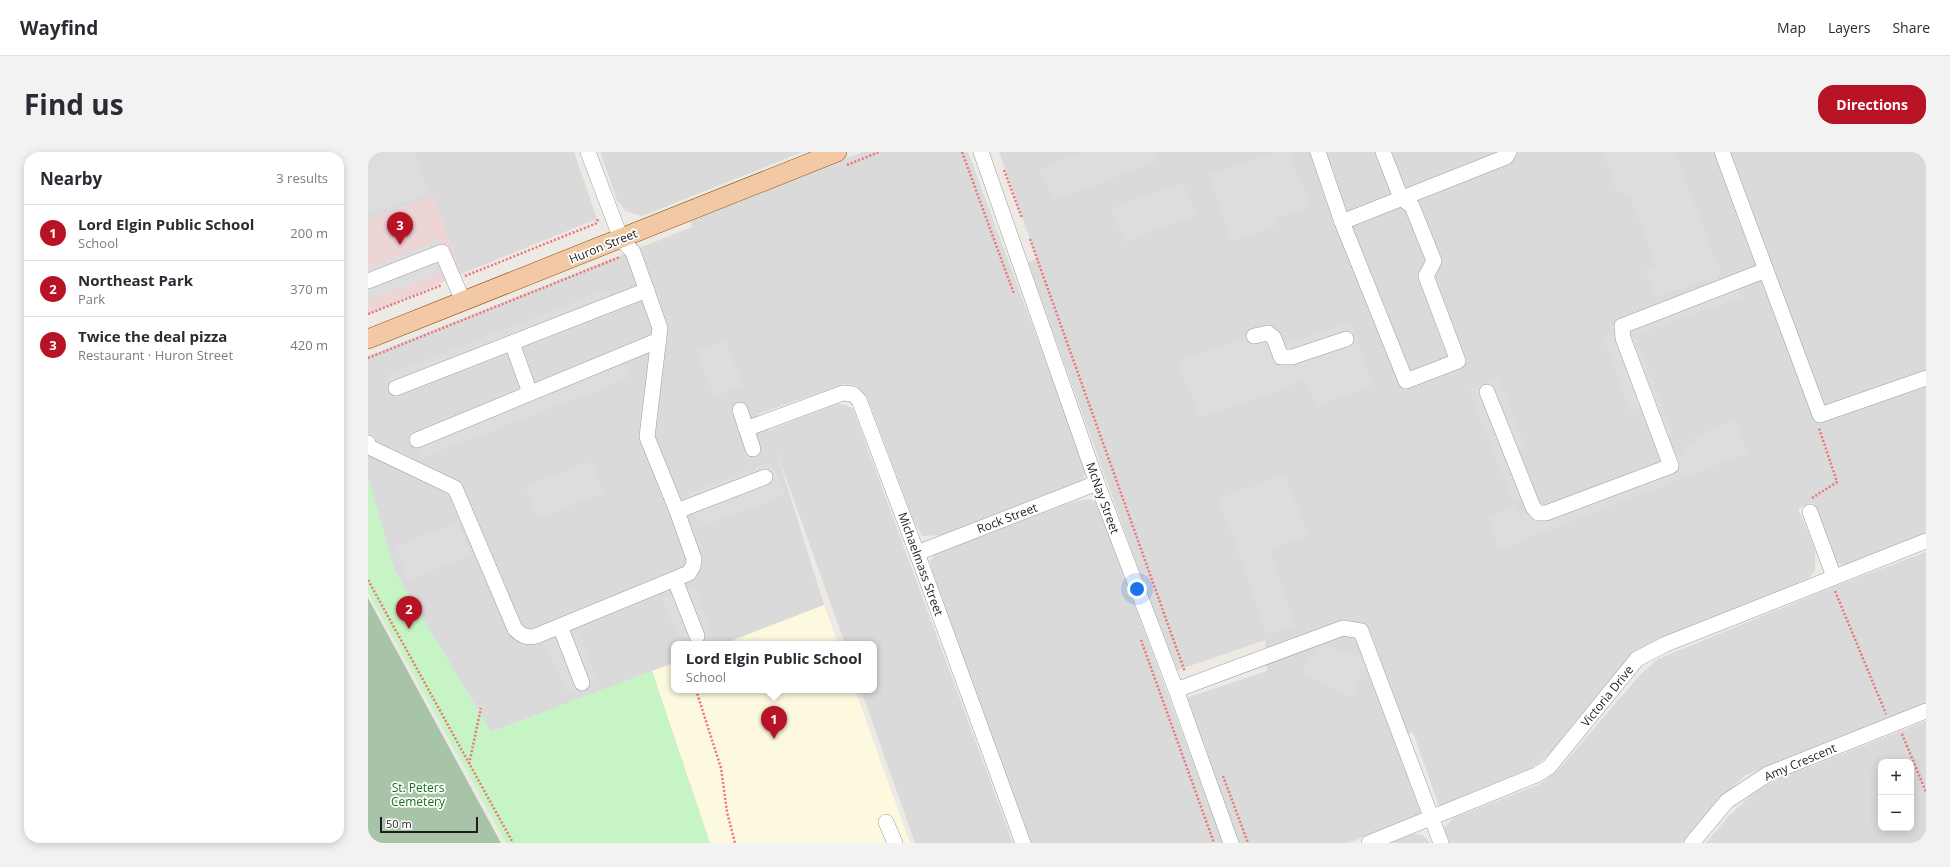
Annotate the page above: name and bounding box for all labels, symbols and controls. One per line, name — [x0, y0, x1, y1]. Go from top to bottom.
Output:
text: Wayfind — [20, 15, 98, 41]
text: Map — [1777, 18, 1806, 37]
text: Layers — [1828, 18, 1870, 37]
text: Share — [1892, 18, 1930, 37]
text: Find us — [24, 85, 124, 123]
button: Directions — [1818, 85, 1926, 124]
text: Nearby — [40, 167, 102, 190]
text: 3 results — [276, 169, 328, 187]
pin: 3 — [387, 212, 413, 245]
text: Lord Elgin Public School — [78, 214, 254, 234]
text: 1 — [49, 224, 57, 242]
text: 200 m — [290, 224, 328, 242]
street label: Huron Street — [566, 225, 640, 267]
text: School — [78, 234, 118, 252]
text: Northeast Park — [78, 270, 193, 290]
text: 2 — [49, 280, 57, 298]
text: 370 m — [290, 280, 328, 298]
text: Park — [78, 290, 105, 308]
text: Twice the deal pizza — [78, 326, 227, 346]
text: 3 — [49, 336, 57, 354]
text: 420 m — [290, 336, 328, 354]
text: Restaurant · Huron Street — [78, 346, 233, 364]
street label: McNay Street — [1082, 460, 1124, 536]
street label: Rock Street — [974, 499, 1040, 537]
street label: Michaelmass Street — [894, 510, 948, 618]
your location — [1127, 579, 1147, 599]
pin: 2 — [396, 596, 422, 629]
popup — [671, 641, 877, 693]
text: Lord Elgin Public School — [686, 648, 862, 668]
street label: Victoria Drive — [1577, 661, 1637, 730]
text: School — [686, 668, 726, 686]
pin: 1 — [761, 706, 787, 739]
street label: Amy Crescent — [1761, 739, 1839, 785]
map controls — [1878, 759, 1914, 831]
button: + — [1878, 759, 1914, 795]
park label: St. Peters Cemetery — [391, 779, 446, 810]
button: − — [1878, 795, 1914, 831]
scale bar — [380, 815, 478, 834]
text: 50 m — [386, 816, 412, 831]

